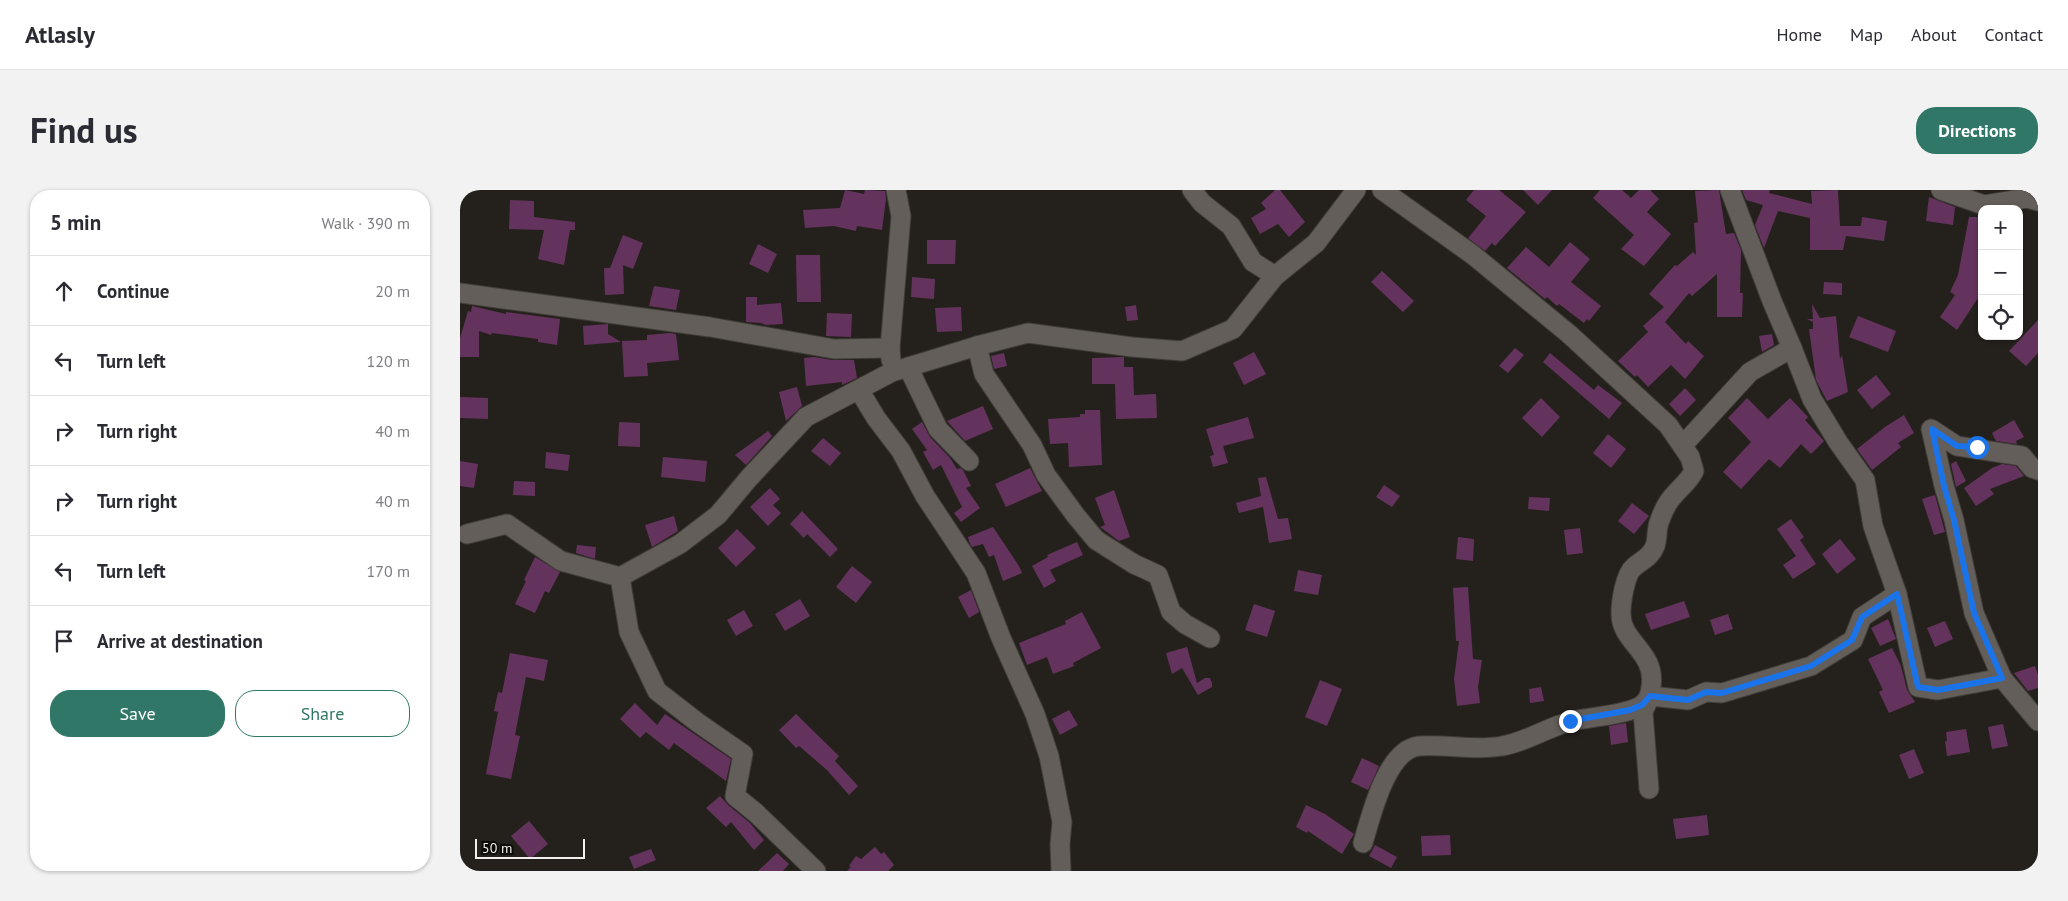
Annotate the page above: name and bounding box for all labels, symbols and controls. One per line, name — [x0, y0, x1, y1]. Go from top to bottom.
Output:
text: Atlasly — [25, 19, 95, 50]
text: Home — [1776, 23, 1822, 46]
text: Map — [1850, 23, 1883, 46]
text: About — [1911, 23, 1957, 46]
text: Contact — [1985, 23, 2043, 46]
text: Find us — [30, 107, 138, 153]
button: Directions — [1916, 107, 2038, 154]
map controls — [1978, 205, 2023, 340]
button: + — [1978, 205, 2023, 250]
text: 5 min — [50, 209, 101, 236]
text: Walk · 390 m — [321, 213, 410, 233]
button: − — [1978, 250, 2023, 295]
icon: ahead — [50, 277, 78, 305]
text: Continue — [97, 279, 169, 303]
text: 20 m — [375, 281, 410, 301]
button: locate — [1978, 295, 2023, 340]
icon: left — [50, 347, 78, 375]
text: Turn left — [97, 349, 166, 373]
text: 120 m — [367, 351, 410, 371]
icon: right — [50, 417, 78, 445]
text: Turn right — [97, 419, 177, 443]
text: 40 m — [375, 421, 410, 441]
route start — [1966, 436, 1989, 459]
icon: right — [50, 487, 78, 515]
text: Turn right — [97, 489, 177, 513]
text: 40 m — [375, 491, 410, 511]
icon: left — [50, 557, 78, 585]
text: Turn left — [97, 559, 166, 583]
text: 170 m — [367, 561, 410, 581]
icon: arrive — [50, 627, 78, 655]
text: Arrive at destination — [97, 629, 263, 653]
button: Save — [50, 690, 225, 737]
button: Share — [235, 690, 410, 737]
route end — [1559, 710, 1582, 733]
scale bar — [475, 836, 585, 859]
text: 50 m — [482, 839, 512, 857]

